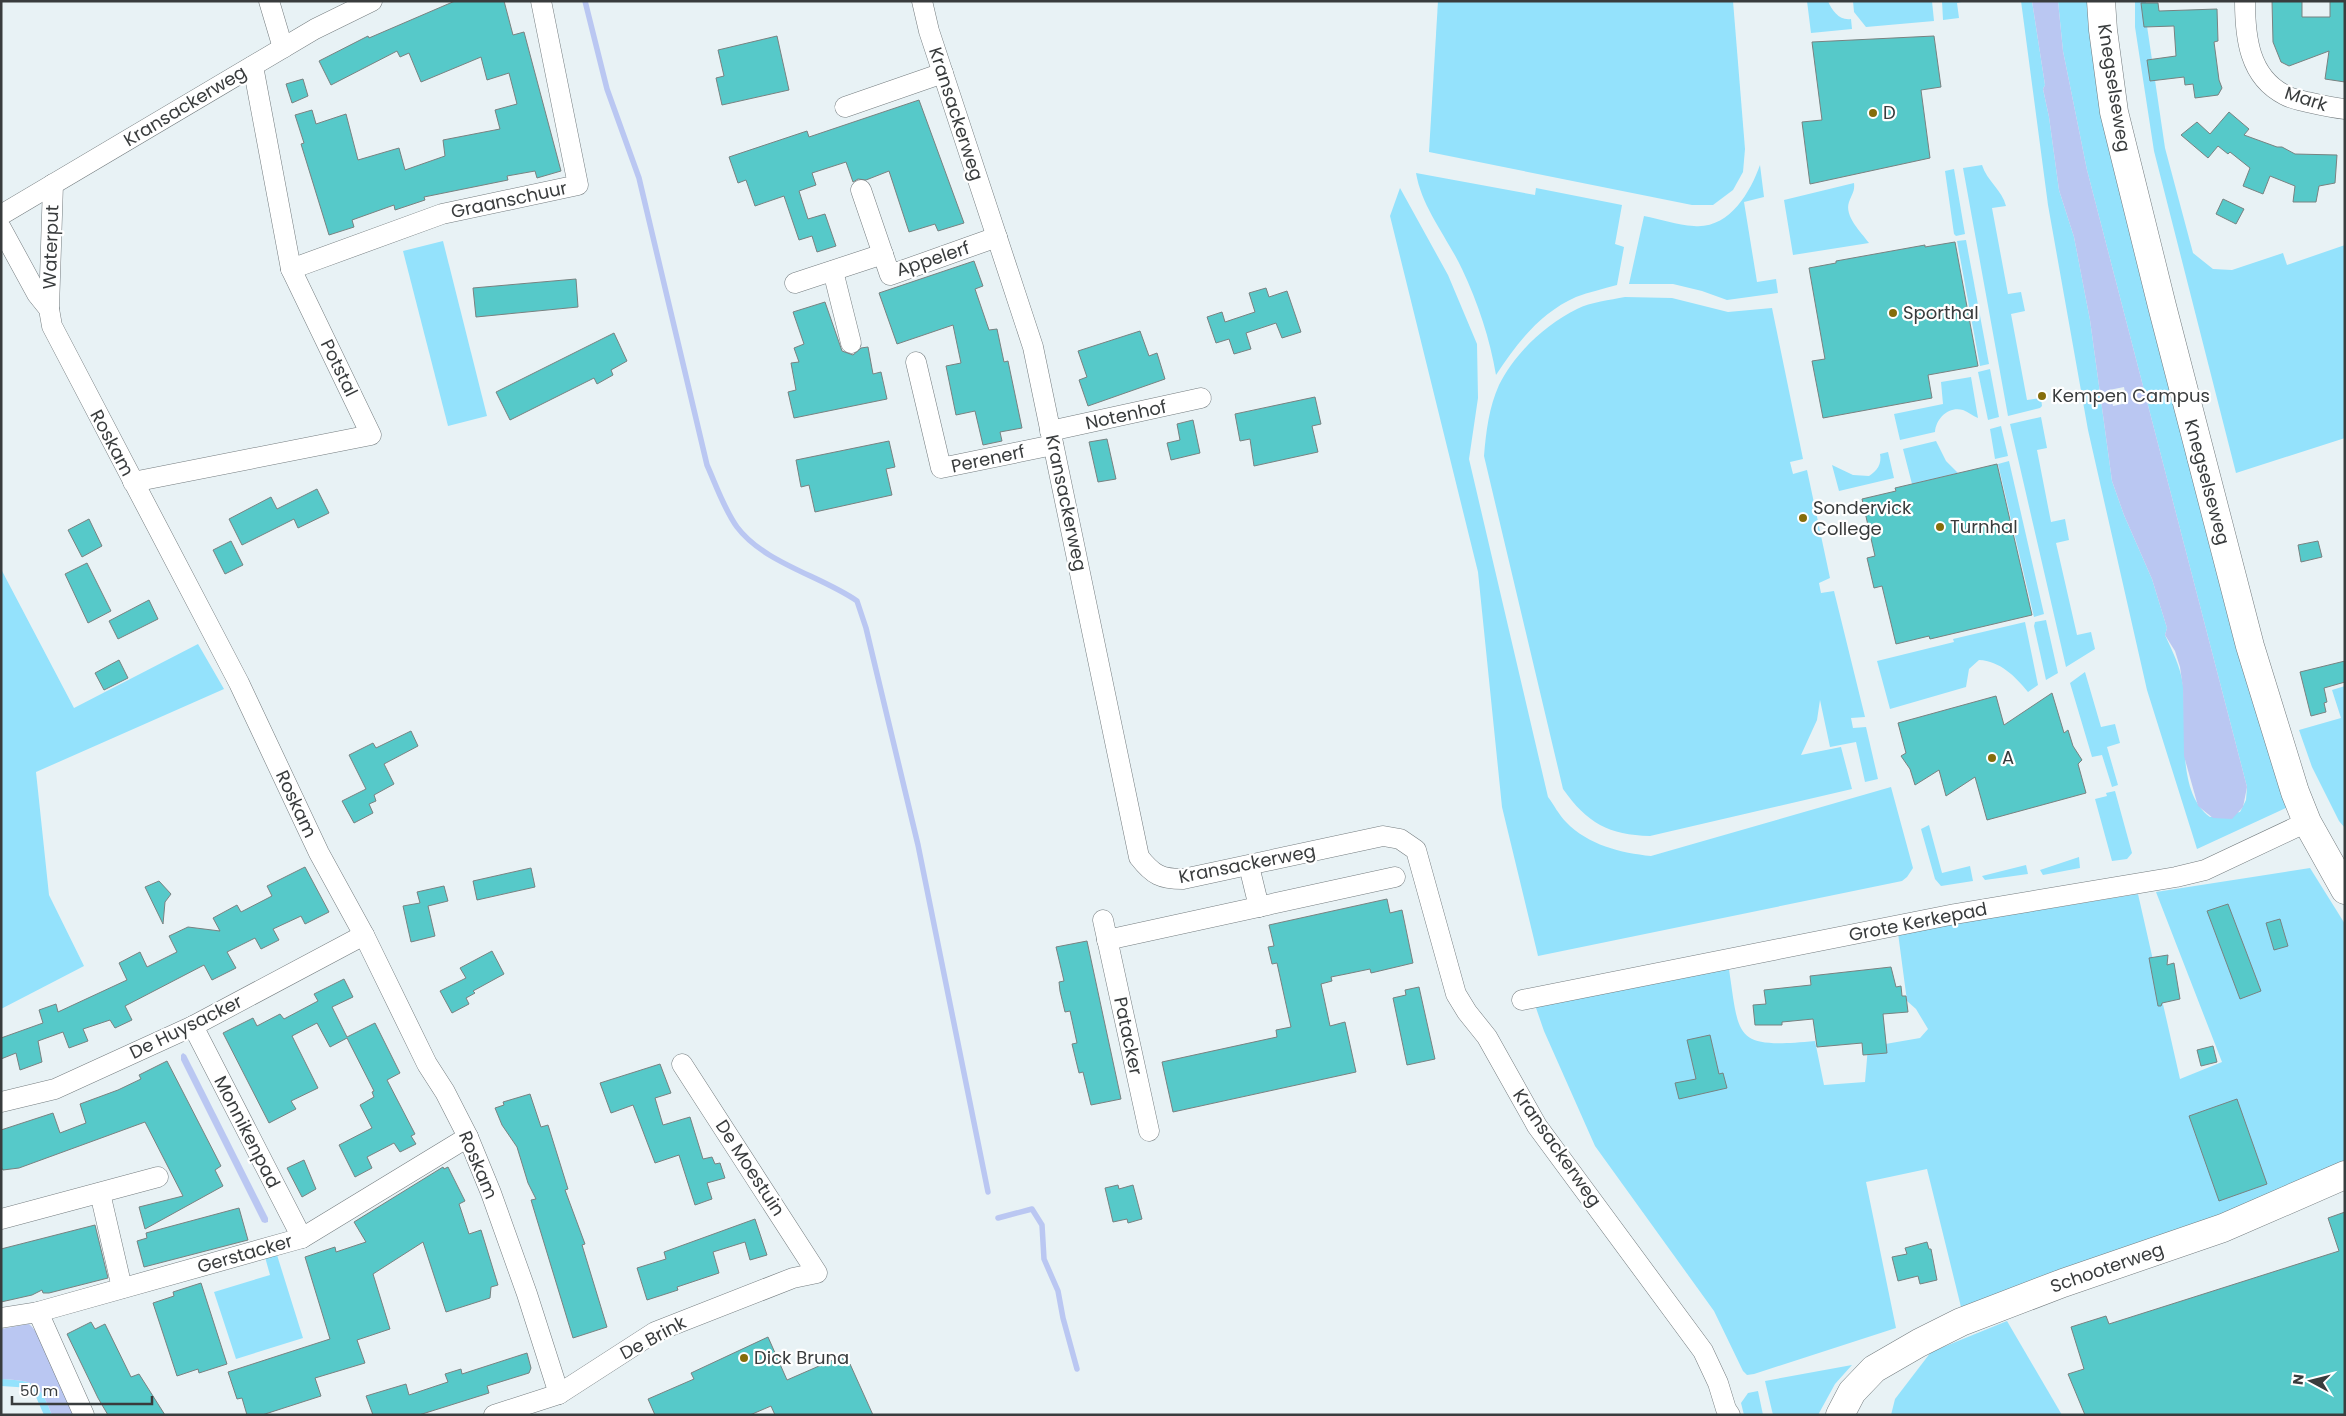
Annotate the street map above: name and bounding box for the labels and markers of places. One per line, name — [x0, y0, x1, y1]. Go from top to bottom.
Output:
place label: D — [1883, 100, 1896, 125]
marker: D — [1867, 107, 1879, 119]
place label: Sporthal — [1903, 300, 1979, 325]
marker: Sporthal — [1887, 307, 1899, 319]
place label: Kempen Campus — [2052, 383, 2210, 408]
marker: Kempen Campus — [2036, 390, 2048, 402]
place label: Sondervick College — [1813, 495, 1912, 541]
marker: Sondervick College — [1797, 512, 1809, 524]
place label: Turnhal — [1950, 514, 2018, 539]
marker: Turnhal — [1934, 521, 1946, 533]
place label: A — [2002, 745, 2014, 770]
marker: A — [1986, 752, 1998, 764]
place label: Dick Bruna — [754, 1345, 849, 1370]
marker: Dick Bruna — [738, 1352, 750, 1364]

